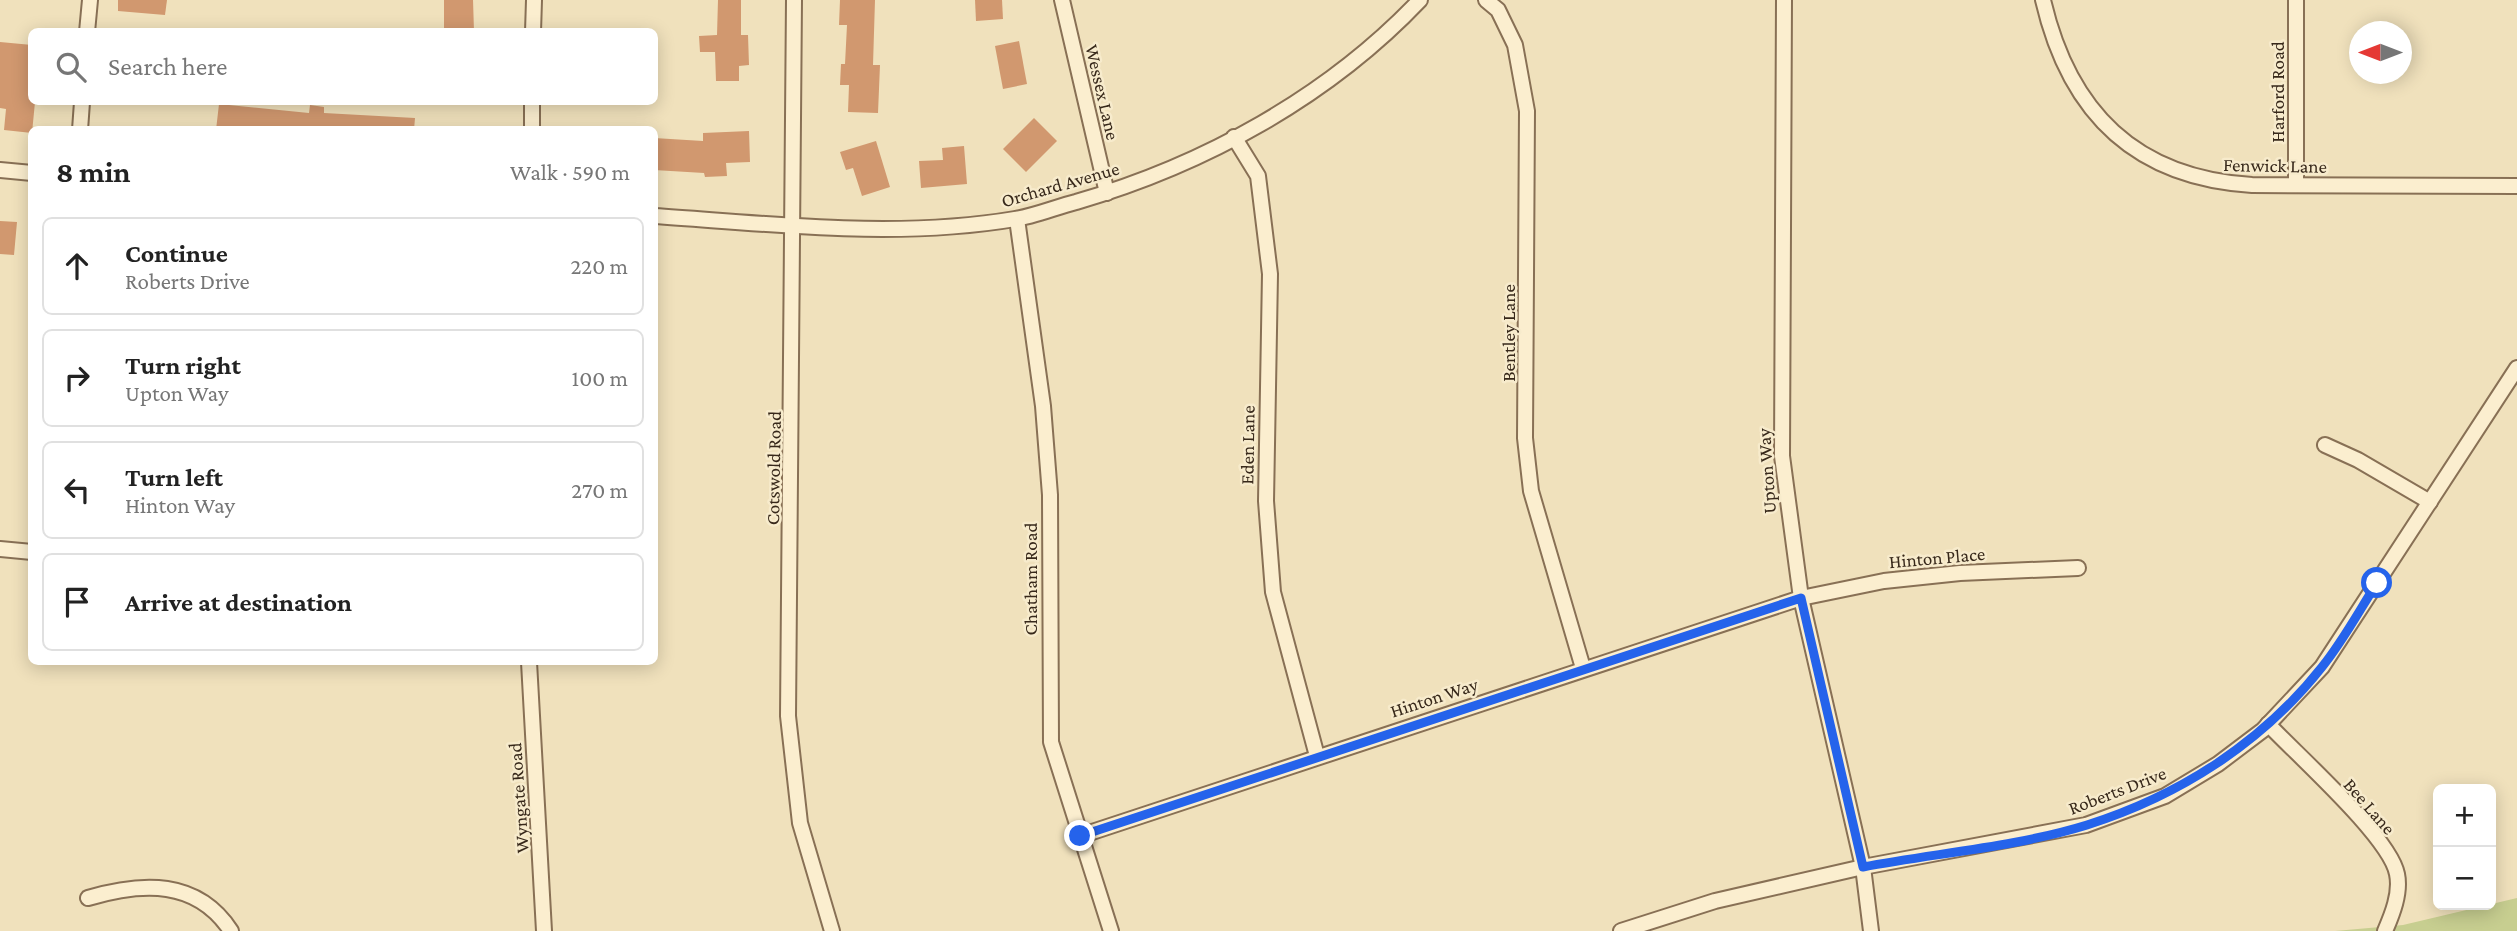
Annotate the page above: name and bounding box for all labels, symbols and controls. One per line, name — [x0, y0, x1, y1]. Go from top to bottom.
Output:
north arrow — [2349, 21, 2412, 84]
search box — [28, 28, 658, 105]
street label: Harford Road — [2267, 41, 2288, 143]
street label: Wessex Lane — [1081, 42, 1124, 142]
icon: search — [52, 48, 90, 86]
text: Search here — [108, 52, 227, 81]
street label: Fenwick Lane — [2223, 154, 2327, 177]
text: 8 min — [56, 155, 131, 188]
street label: Orchard Avenue — [999, 158, 1122, 211]
text: Walk · 590 m — [510, 159, 630, 185]
text: Continue — [125, 239, 228, 268]
icon: ahead — [58, 247, 96, 285]
text: 220 m — [570, 253, 628, 279]
text: Roberts Drive — [125, 268, 250, 294]
street label: Bentley Lane — [1498, 284, 1519, 382]
text: Turn right — [125, 351, 241, 380]
icon: right — [58, 359, 96, 397]
text: 100 m — [572, 365, 628, 391]
text: Upton Way — [125, 380, 229, 406]
street label: Eden Lane — [1236, 405, 1259, 485]
street label: Cotswold Road — [762, 411, 785, 525]
street label: Upton Way — [1753, 427, 1780, 514]
text: Turn left — [125, 463, 223, 492]
icon: left — [58, 471, 96, 509]
text: 270 m — [571, 477, 628, 503]
text: Hinton Way — [125, 492, 235, 518]
street label: Chatham Road — [1020, 523, 1041, 635]
street label: Hinton Place — [1888, 543, 1986, 572]
route start — [2361, 567, 2392, 598]
icon: arrive — [58, 583, 96, 621]
text: Arrive at destination — [125, 588, 352, 617]
street label: Hinton Way — [1388, 673, 1481, 722]
street label: Wyngate Road — [504, 742, 533, 854]
street label: Roberts Drive — [2065, 762, 2169, 819]
street label: Bee Lane — [2340, 774, 2400, 839]
map controls — [2433, 784, 2496, 910]
button: + — [2433, 784, 2496, 847]
route end — [1064, 820, 1095, 851]
button: − — [2433, 847, 2496, 910]

